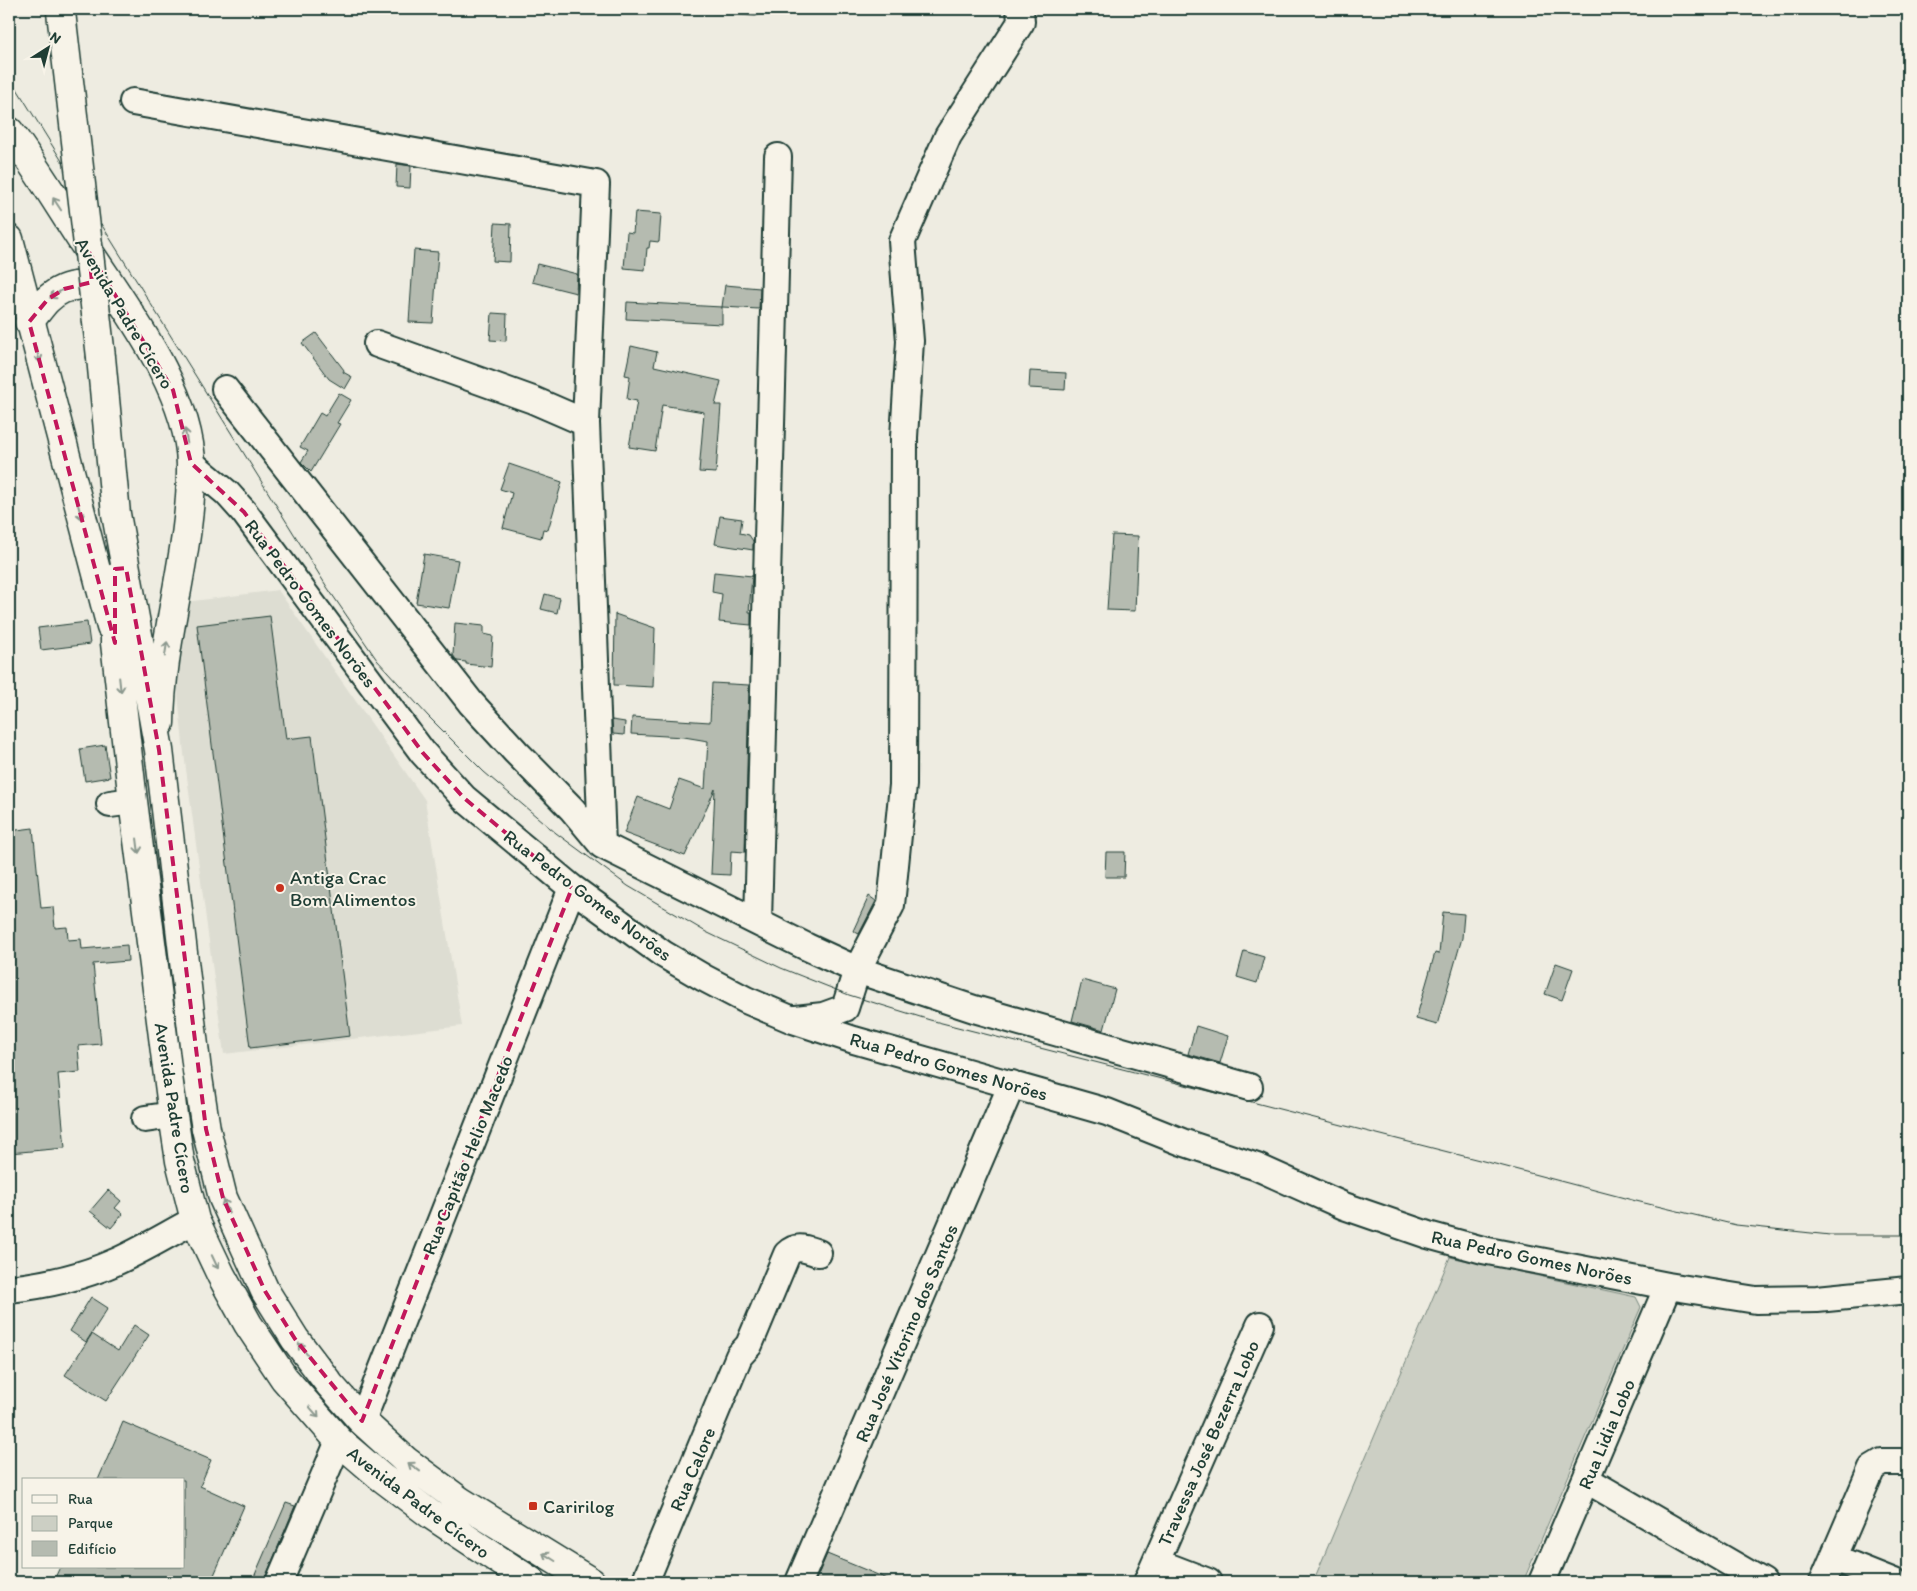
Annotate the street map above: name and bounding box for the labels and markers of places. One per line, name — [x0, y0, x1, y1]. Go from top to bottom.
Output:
place label: Antiga Crac Bom Alimentos — [290, 866, 416, 911]
marker: Antiga Crac Bom Alimentos — [274, 882, 286, 894]
place label: Caririlog — [543, 1495, 615, 1518]
marker: Caririlog — [527, 1500, 539, 1512]

